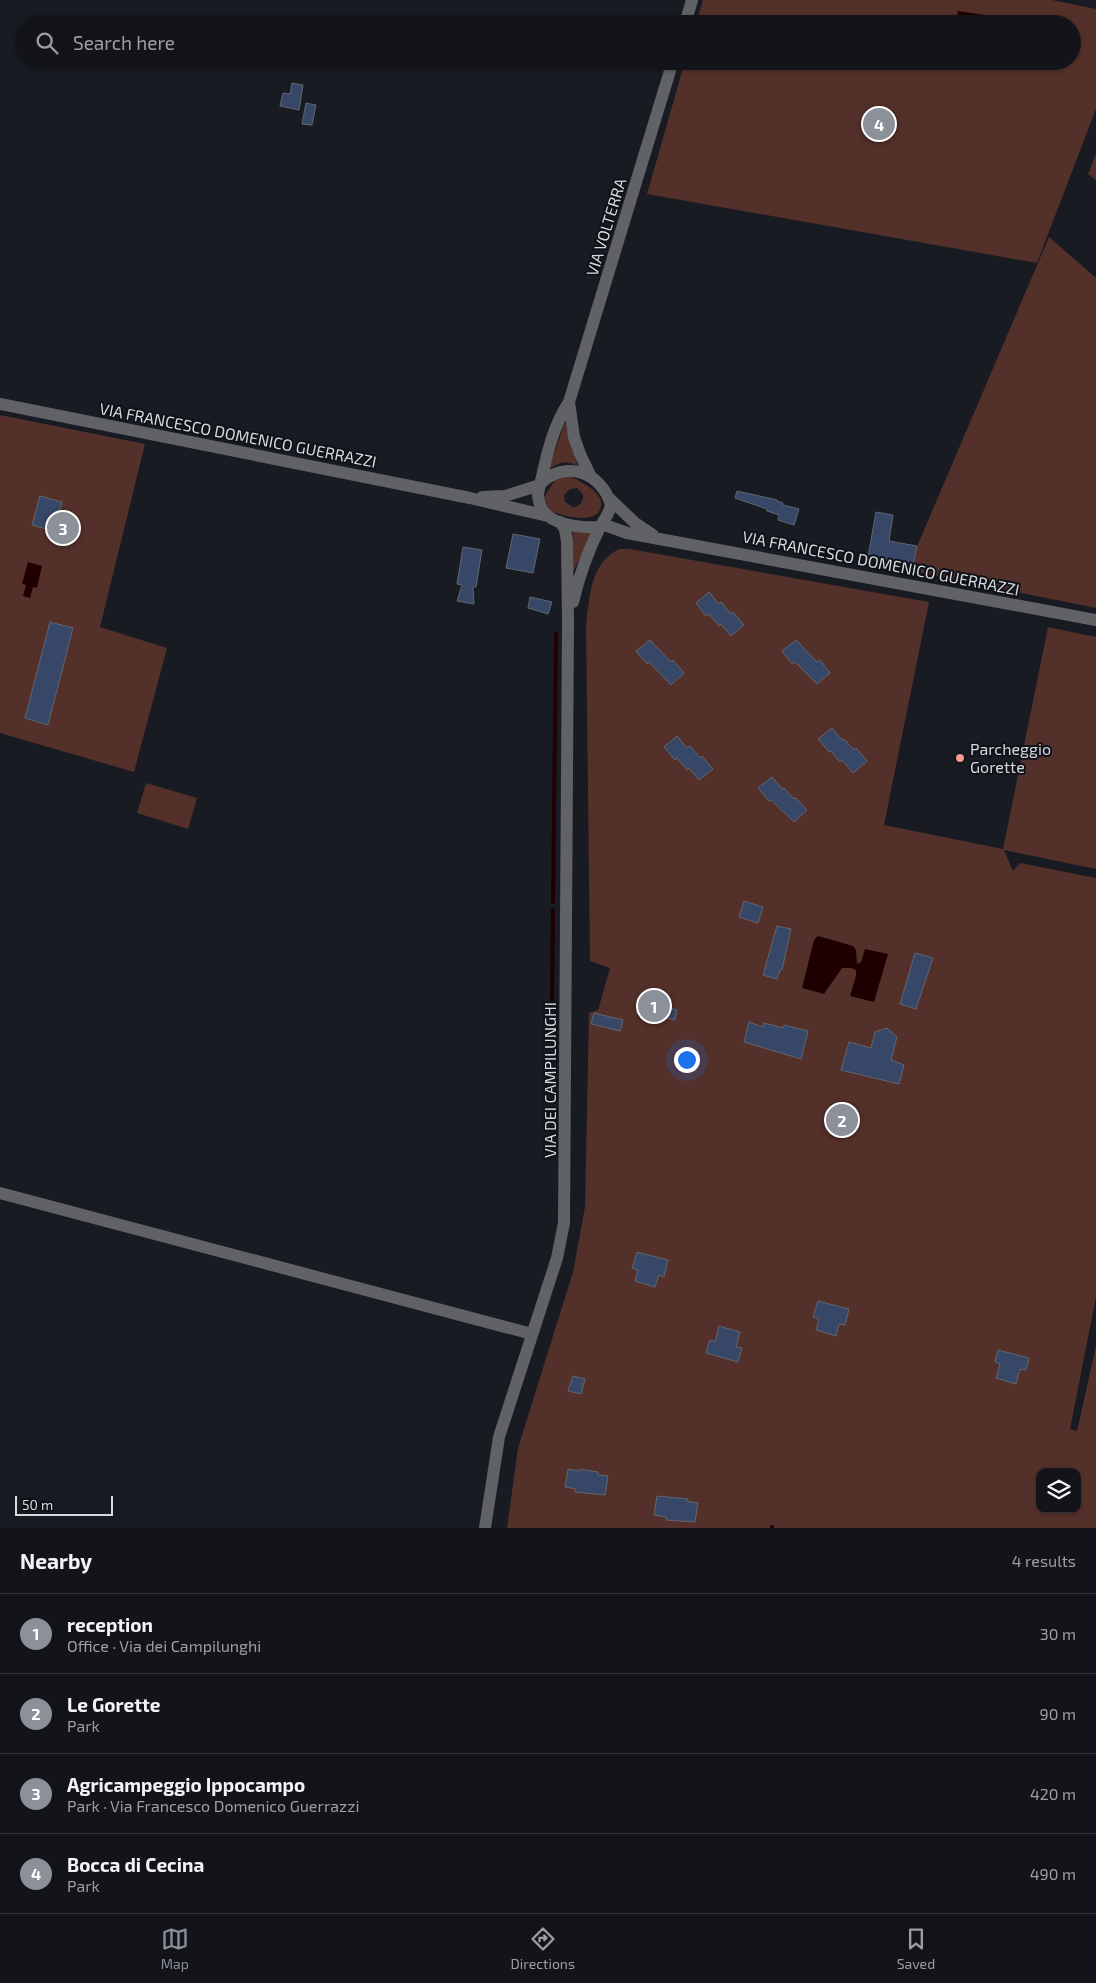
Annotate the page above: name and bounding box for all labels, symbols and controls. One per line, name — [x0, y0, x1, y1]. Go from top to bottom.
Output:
search box — [15, 15, 1081, 70]
icon: search — [33, 29, 61, 57]
text: Search here — [73, 31, 175, 54]
pin: 4 — [863, 105, 895, 143]
street label: VIA VOLTERRA — [582, 175, 629, 278]
street label: VIA FRANCESCO DOMENICO GUERRAZZI — [98, 398, 378, 471]
pin: 3 — [47, 509, 79, 547]
street label: VIA FRANCESCO DOMENICO GUERRAZZI — [741, 526, 1021, 599]
place label: Parcheggio Gorette — [970, 739, 1051, 776]
marker: Parcheggio Gorette — [954, 752, 966, 764]
pin: 1 — [638, 987, 670, 1025]
street label: VIA DEI CAMPILUNGHI — [540, 1002, 559, 1158]
your location — [674, 1047, 700, 1073]
pin: 2 — [826, 1101, 858, 1139]
map controls — [1036, 1468, 1081, 1513]
button: layers — [1036, 1468, 1081, 1513]
scale bar — [15, 1493, 112, 1516]
text: 50 m — [22, 1496, 53, 1513]
text: Nearby — [20, 1548, 92, 1573]
text: 4 results — [1012, 1551, 1076, 1570]
text: reception — [67, 1613, 153, 1636]
text: 1 — [33, 1624, 39, 1643]
text: 30 m — [1040, 1624, 1076, 1643]
text: Office · Via dei Campilunghi — [67, 1636, 261, 1655]
text: Le Gorette — [67, 1693, 160, 1716]
text: 2 — [31, 1704, 41, 1723]
text: 90 m — [1040, 1704, 1076, 1723]
text: Park — [67, 1716, 100, 1735]
text: Agricampeggio Ippocampo — [67, 1773, 305, 1796]
text: 3 — [31, 1784, 41, 1803]
text: 420 m — [1030, 1784, 1076, 1803]
text: Park · Via Francesco Domenico Guerrazzi — [67, 1796, 359, 1815]
text: Bocca di Cecina — [67, 1853, 204, 1876]
text: 4 — [31, 1864, 41, 1883]
text: 490 m — [1030, 1864, 1076, 1883]
text: Park — [67, 1876, 100, 1895]
tab: Map — [161, 1925, 189, 1972]
tab: Directions — [511, 1925, 575, 1972]
tab: Saved — [897, 1925, 935, 1972]

